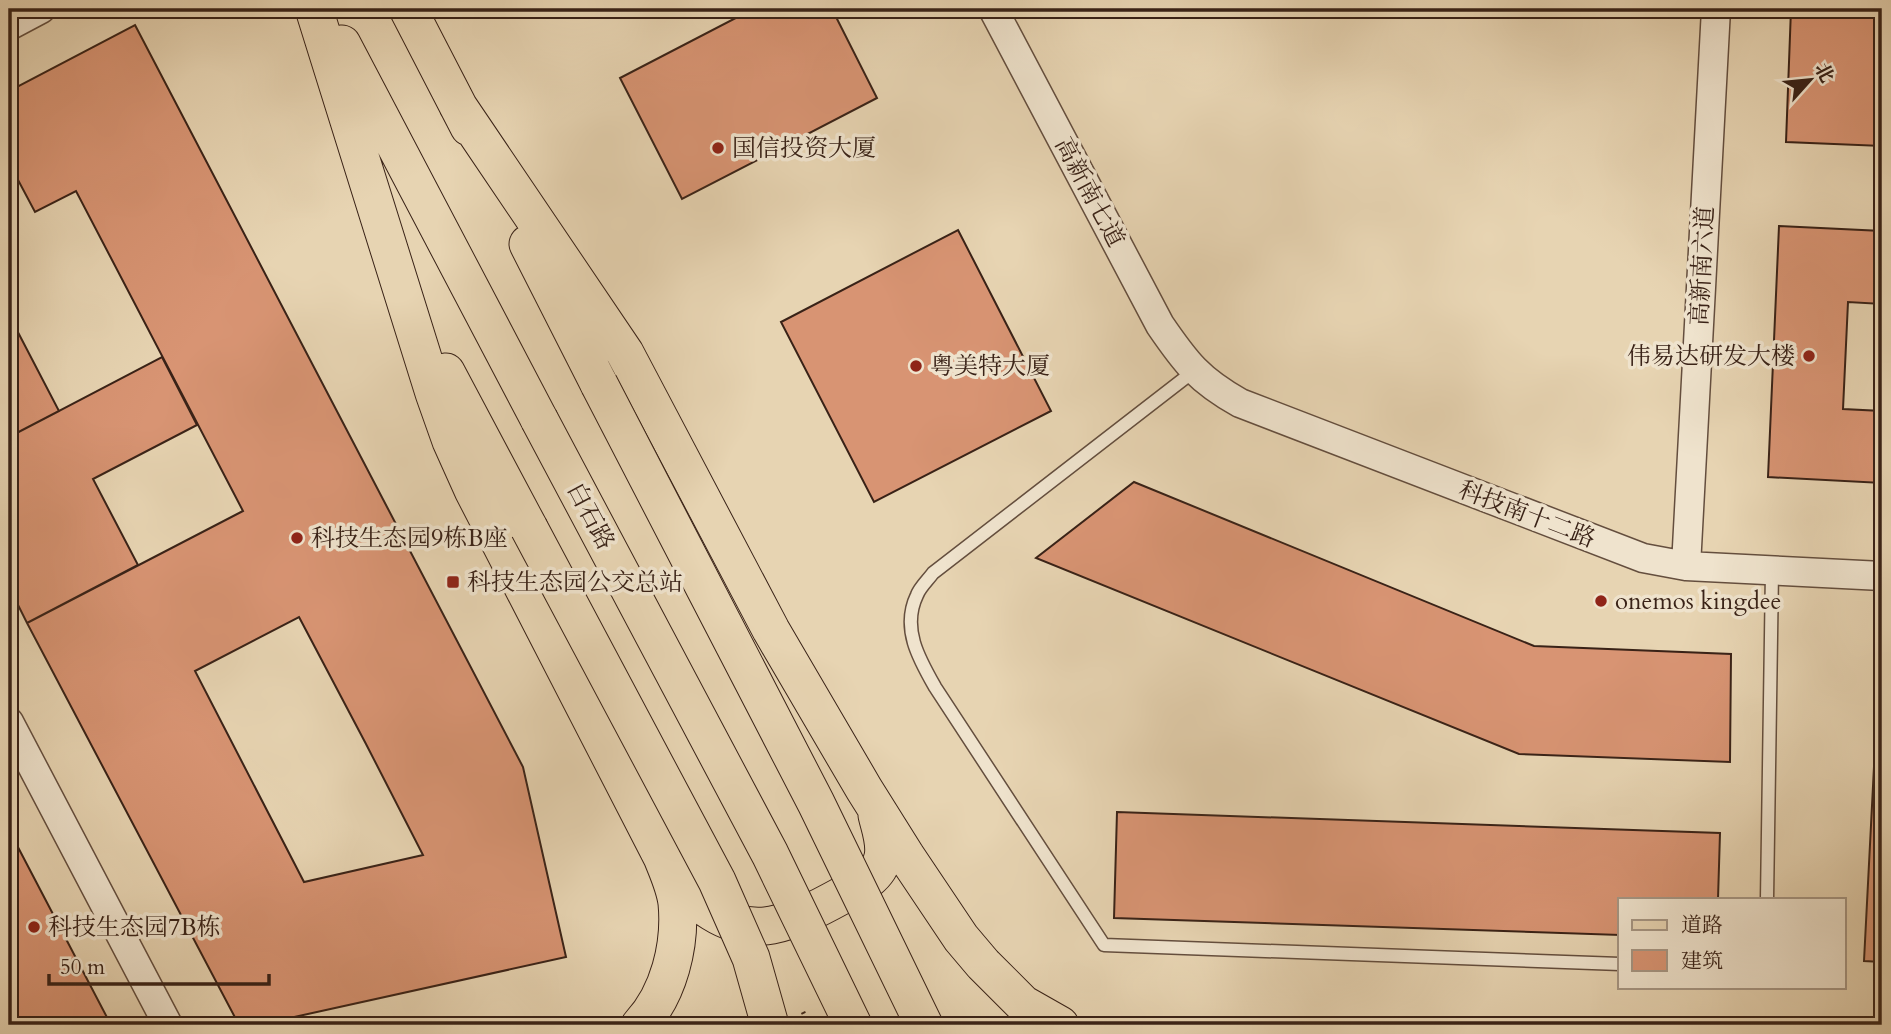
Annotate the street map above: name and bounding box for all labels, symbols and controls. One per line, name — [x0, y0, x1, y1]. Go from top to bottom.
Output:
north arrow — [1776, 46, 1846, 116]
text: 北 — [1808, 58, 1840, 87]
place label: 国信投资大厦 — [732, 132, 876, 165]
street label: 高新南七道 — [1047, 132, 1132, 253]
marker: 国信投资大厦 — [710, 140, 726, 156]
street label: 高新南六道 — [1683, 205, 1722, 327]
place label: 伟易达研发大楼 — [1627, 340, 1795, 373]
marker: 伟易达研发大楼 — [1801, 348, 1817, 364]
place label: 粤美特大厦 — [930, 350, 1050, 383]
marker: 粤美特大厦 — [908, 358, 924, 374]
street label: 科技南十二路 — [1454, 473, 1600, 556]
street label: 白石路 — [559, 477, 622, 556]
place label: 科技生态园9栋B座 — [311, 522, 508, 555]
marker: 科技生态园9栋B座 — [289, 530, 305, 546]
place label: 科技生态园公交总站 — [467, 566, 683, 599]
marker: 科技生态园公交总站 — [445, 574, 461, 590]
place label: onemos kingdee — [1615, 585, 1782, 618]
marker: onemos kingdee — [1593, 593, 1609, 609]
legend — [1618, 898, 1846, 988]
place label: 科技生态园7B栋 — [48, 911, 221, 944]
text: 道路 — [1681, 911, 1723, 940]
marker: 科技生态园7B栋 — [26, 919, 42, 935]
scale bar — [49, 943, 270, 987]
text: 建筑 — [1681, 947, 1723, 976]
text: 50 m — [60, 953, 105, 982]

